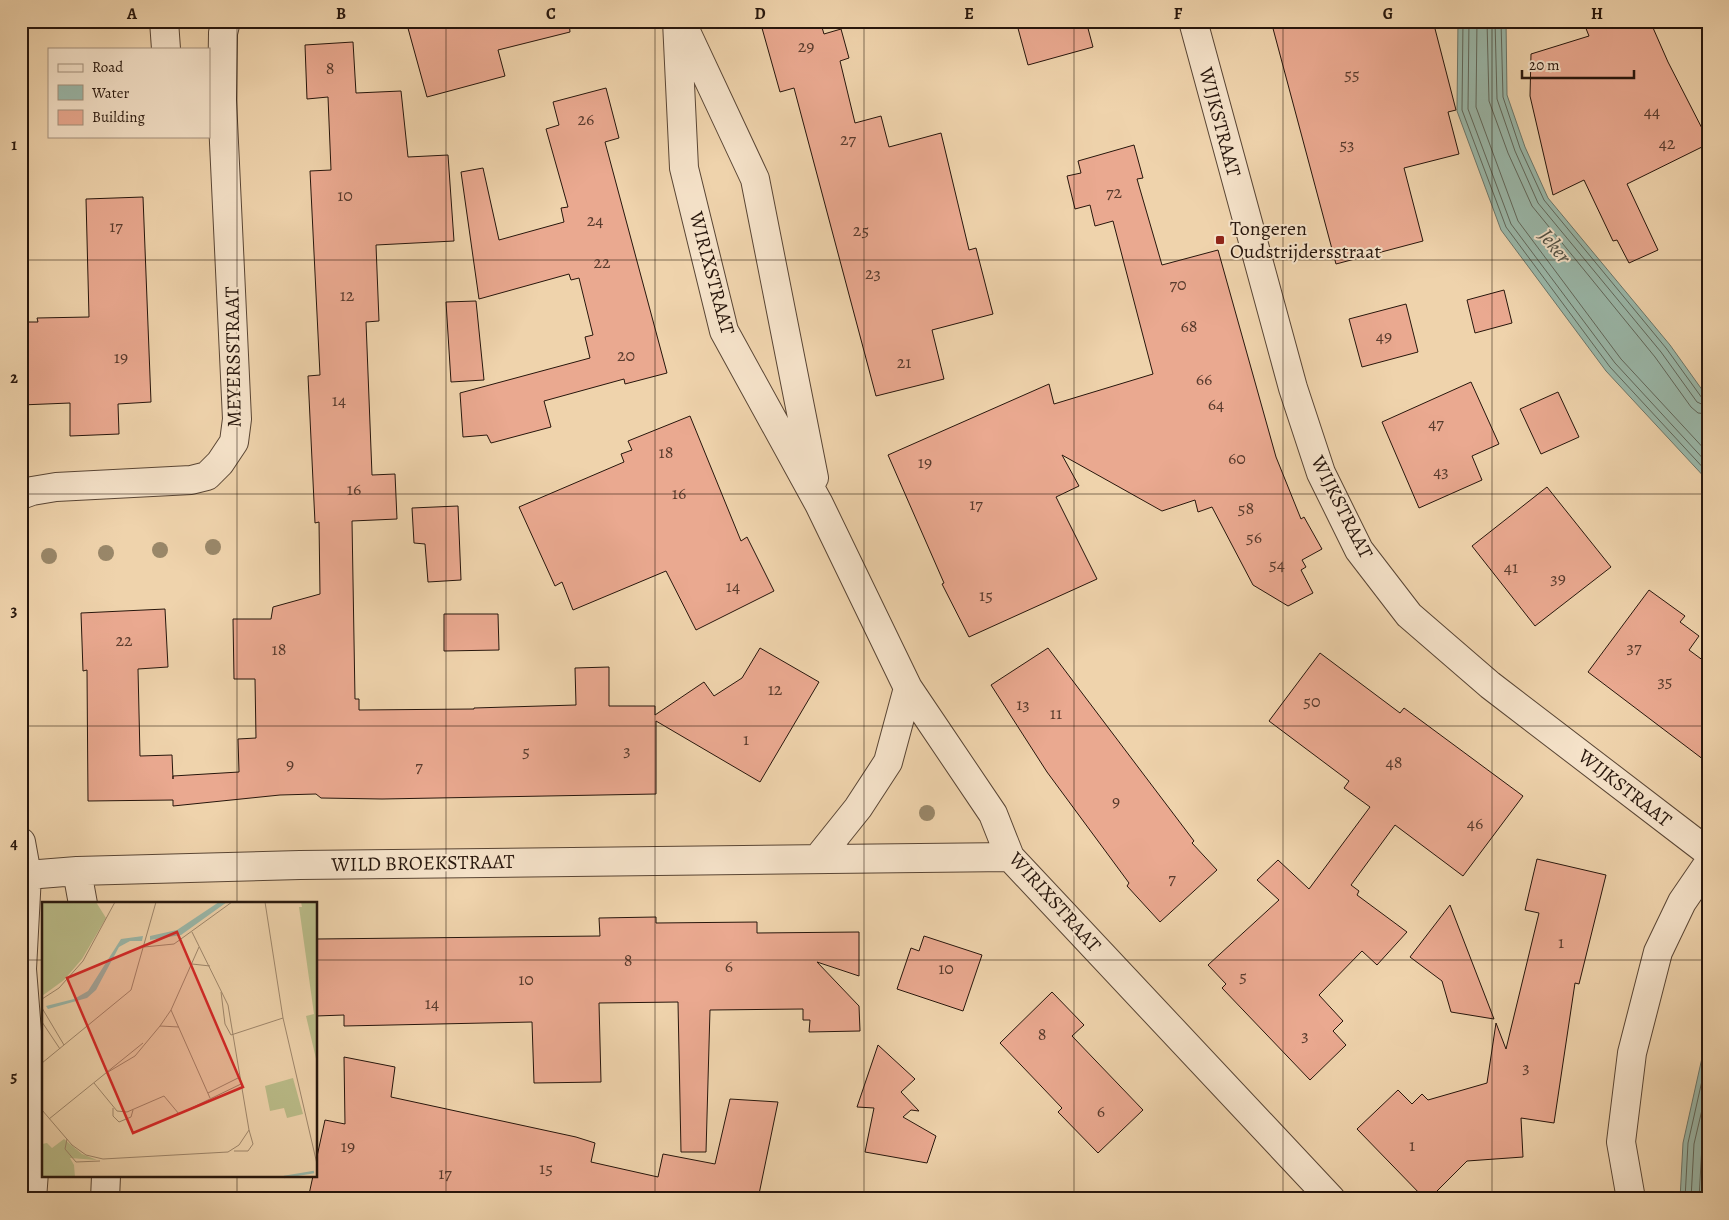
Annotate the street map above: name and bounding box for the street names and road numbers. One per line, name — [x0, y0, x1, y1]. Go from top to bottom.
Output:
street label: WIJKSTRAAT — [1192, 63, 1248, 180]
street label: WIRIXSTRAAT — [682, 208, 741, 337]
street label: MEYERSSTRAAT — [218, 286, 248, 428]
street label: WIJKSTRAAT — [1304, 450, 1380, 563]
street label: WIJKSTRAAT — [1572, 742, 1678, 833]
street label: WIRIXSTRAAT — [1002, 845, 1107, 958]
street label: WILD BROEKSTRAAT — [330, 848, 515, 878]

